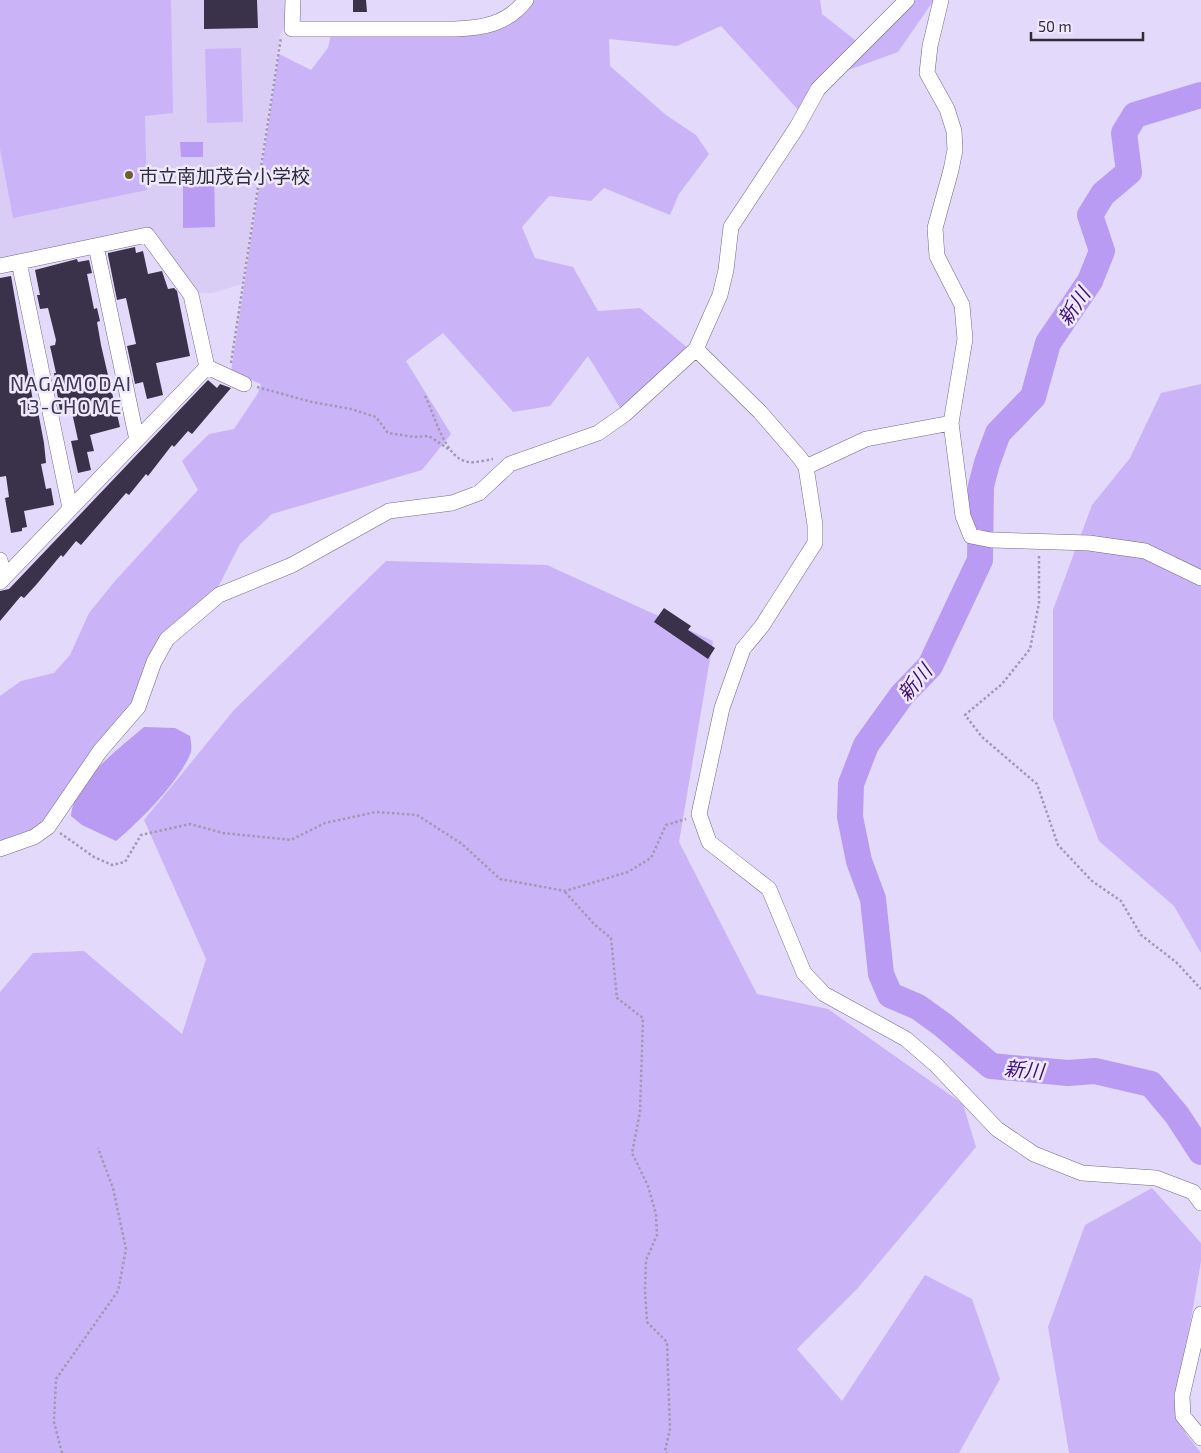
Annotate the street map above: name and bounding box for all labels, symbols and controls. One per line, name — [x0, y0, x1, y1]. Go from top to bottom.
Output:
scale bar — [1031, 10, 1144, 42]
text: 50 m — [1038, 17, 1072, 35]
place label: 市立南加茂台小学校 — [139, 164, 310, 187]
marker: 市立南加茂台小学校 — [123, 169, 135, 181]
water label: 新川 — [1052, 281, 1095, 329]
district label: NAGAMODAI 13-CHOME — [10, 371, 132, 418]
water label: 新川 — [892, 657, 937, 705]
water label: 新川 — [1003, 1055, 1047, 1083]

